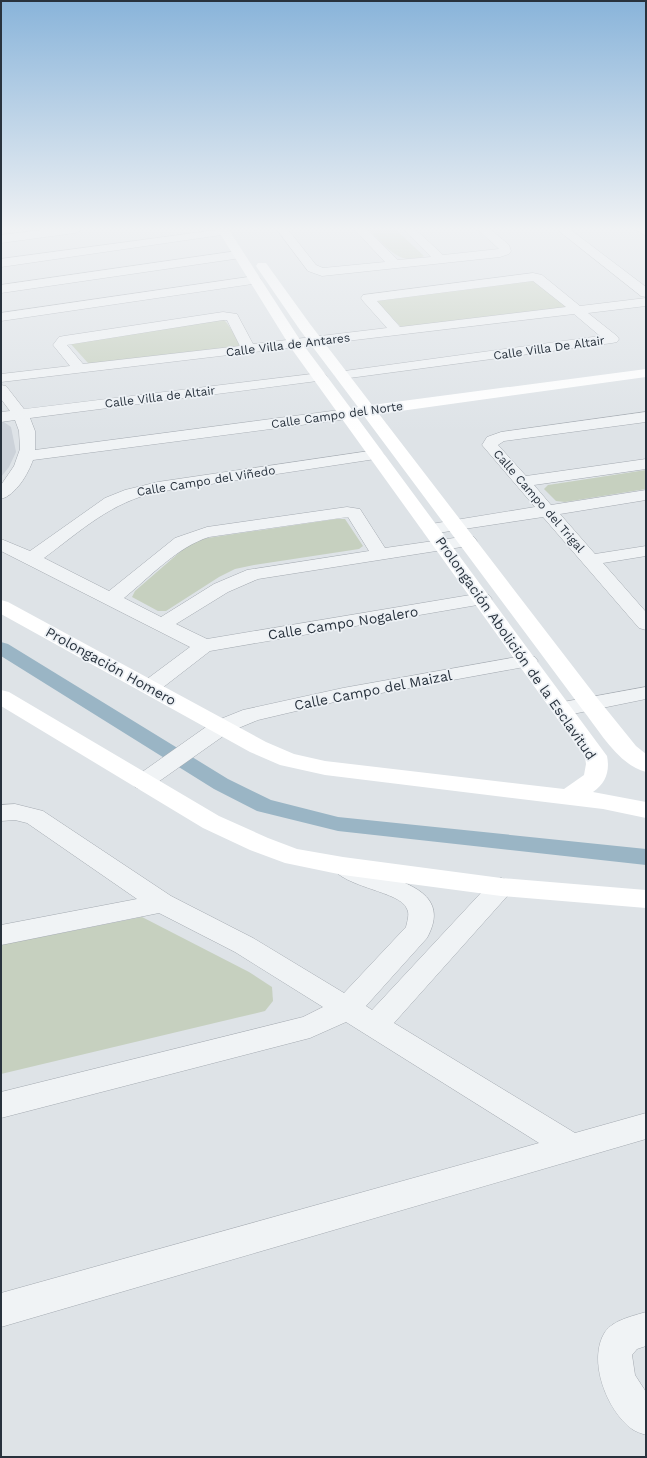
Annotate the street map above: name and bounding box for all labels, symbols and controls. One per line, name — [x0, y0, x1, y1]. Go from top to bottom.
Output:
street label: Calle Villa de Antares — [225, 330, 351, 360]
street label: Calle Villa De Altair — [492, 333, 606, 363]
street label: Calle Villa de Altair — [104, 383, 216, 411]
street label: Calle Campo del Norte — [270, 399, 404, 431]
street label: Calle Campo del Trigal — [491, 447, 588, 555]
street label: Calle Campo del Viñedo — [136, 463, 276, 499]
street label: Prolongación Abolición de la Esclavitud — [432, 533, 600, 763]
street label: Calle Campo Nogalero — [267, 603, 419, 643]
street label: Prolongación Homero — [43, 624, 179, 708]
street label: Calle Campo del Maizal — [293, 667, 454, 713]

